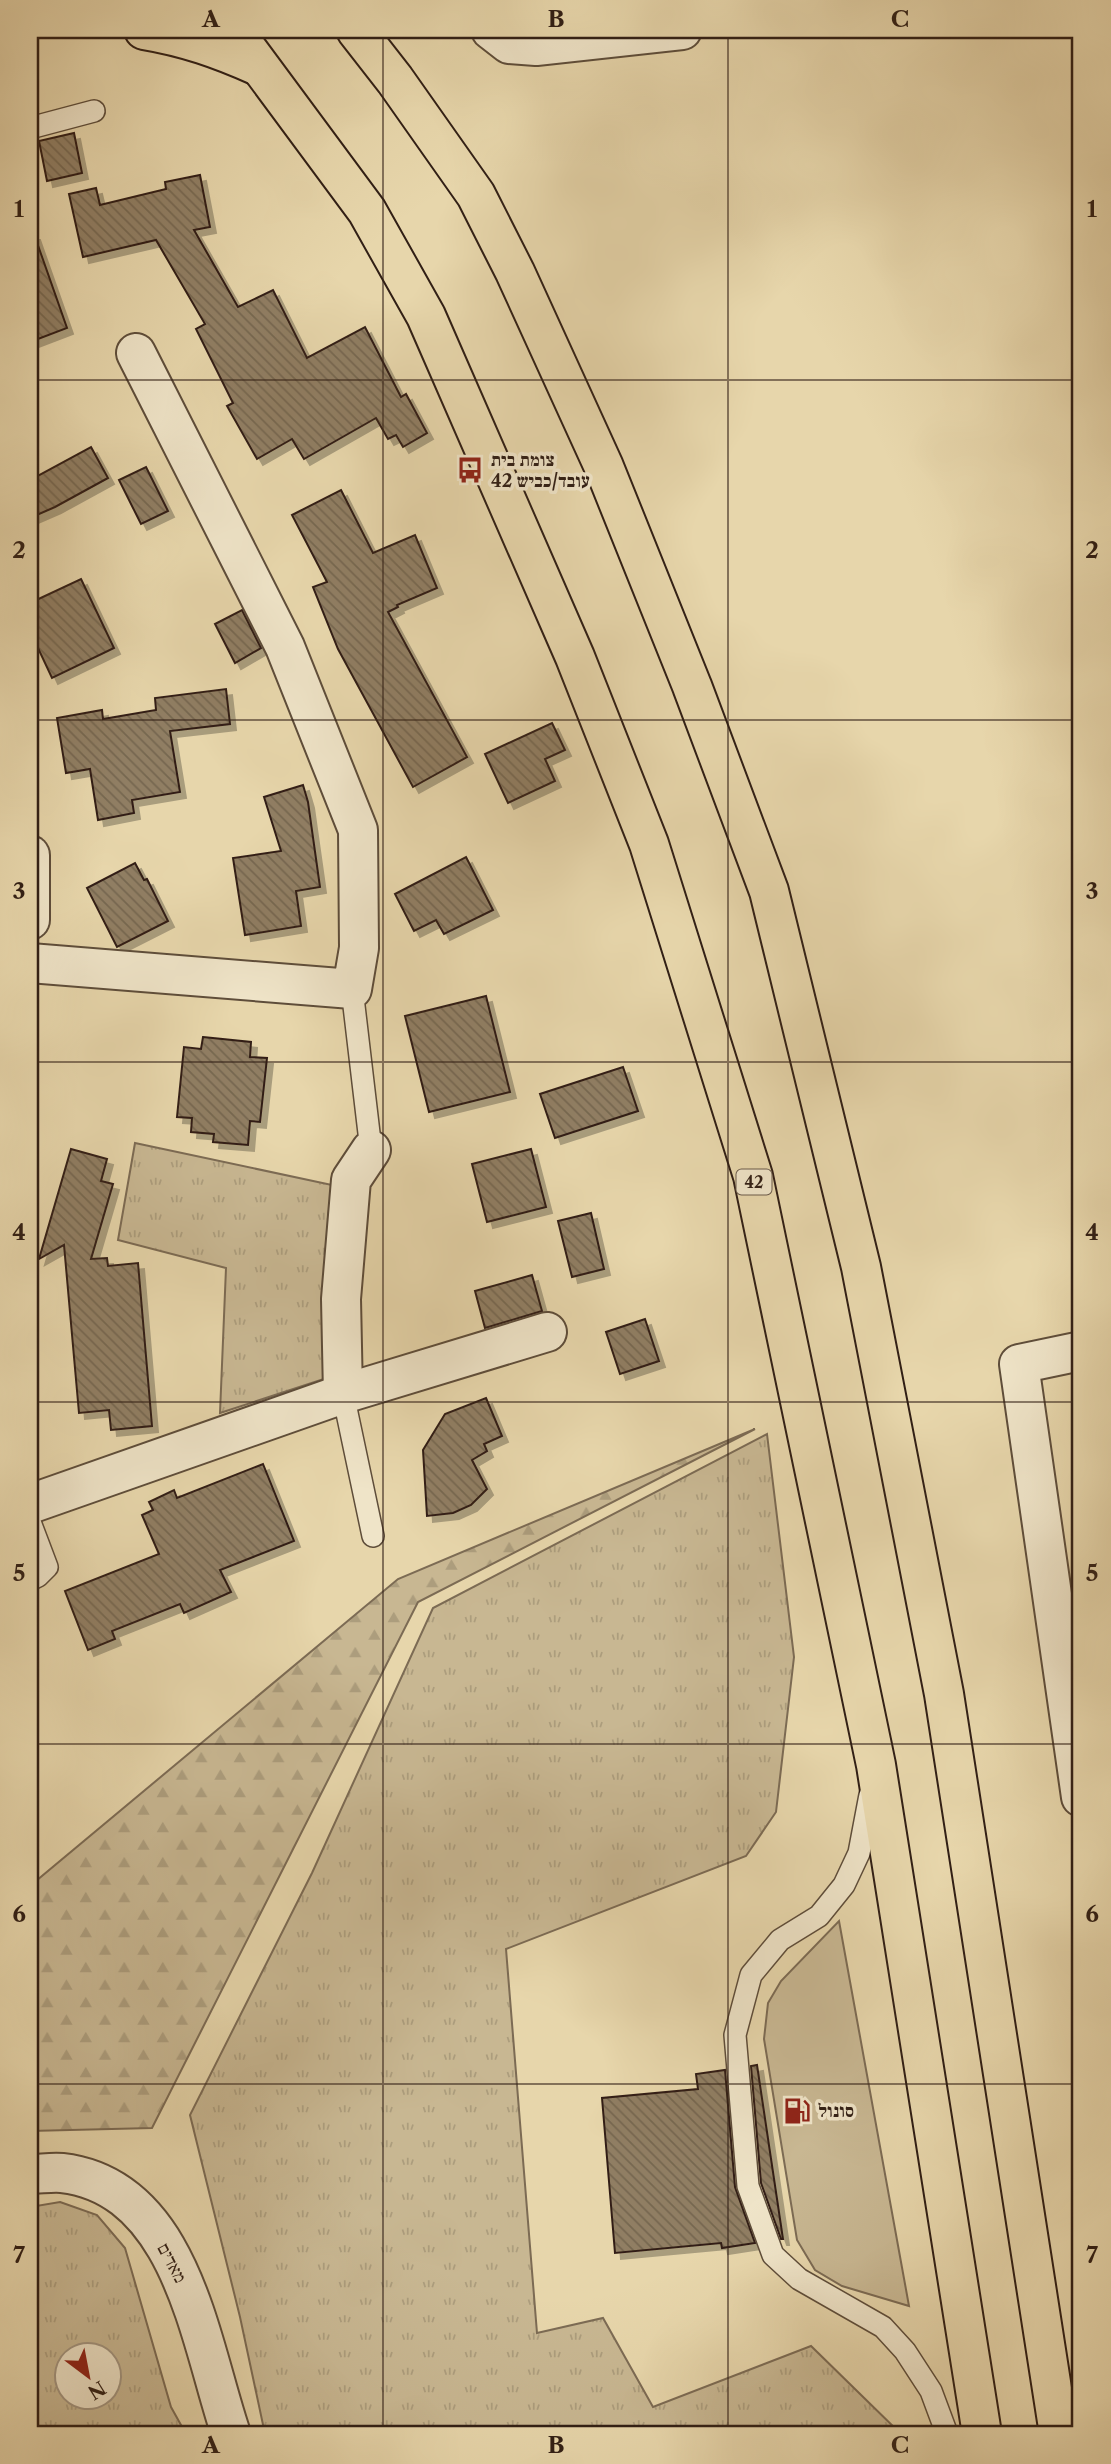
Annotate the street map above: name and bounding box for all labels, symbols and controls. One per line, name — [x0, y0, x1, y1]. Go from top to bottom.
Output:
text: A — [201, 5, 221, 33]
text: B — [547, 5, 565, 33]
text: C — [891, 5, 909, 33]
text: 1 — [14, 195, 25, 223]
text: 1 — [1087, 195, 1098, 223]
place label: צומת בית עובד/כביש 42 — [491, 449, 590, 492]
bus stop icon: צומת בית עובד/כביש 42 — [455, 455, 485, 485]
text: 2 — [12, 536, 26, 564]
text: 2 — [1085, 536, 1099, 564]
text: 3 — [13, 877, 26, 905]
text: 3 — [1086, 877, 1099, 905]
road number: 42 — [736, 1170, 772, 1194]
text: 4 — [12, 1218, 26, 1246]
text: 4 — [1085, 1218, 1099, 1246]
text: 5 — [13, 1559, 25, 1587]
text: 5 — [1086, 1559, 1098, 1587]
text: 6 — [12, 1900, 26, 1928]
text: 6 — [1085, 1900, 1099, 1928]
fuel station icon: סונול — [782, 2096, 812, 2126]
place label: סונול — [818, 2100, 854, 2122]
street label: מאדים — [152, 2239, 192, 2287]
text: 7 — [13, 2241, 25, 2269]
text: 7 — [1086, 2241, 1098, 2269]
north arrow — [52, 2342, 122, 2412]
text: N — [84, 2376, 110, 2404]
text: A — [201, 2431, 221, 2459]
text: B — [547, 2431, 565, 2459]
text: C — [891, 2431, 909, 2459]

